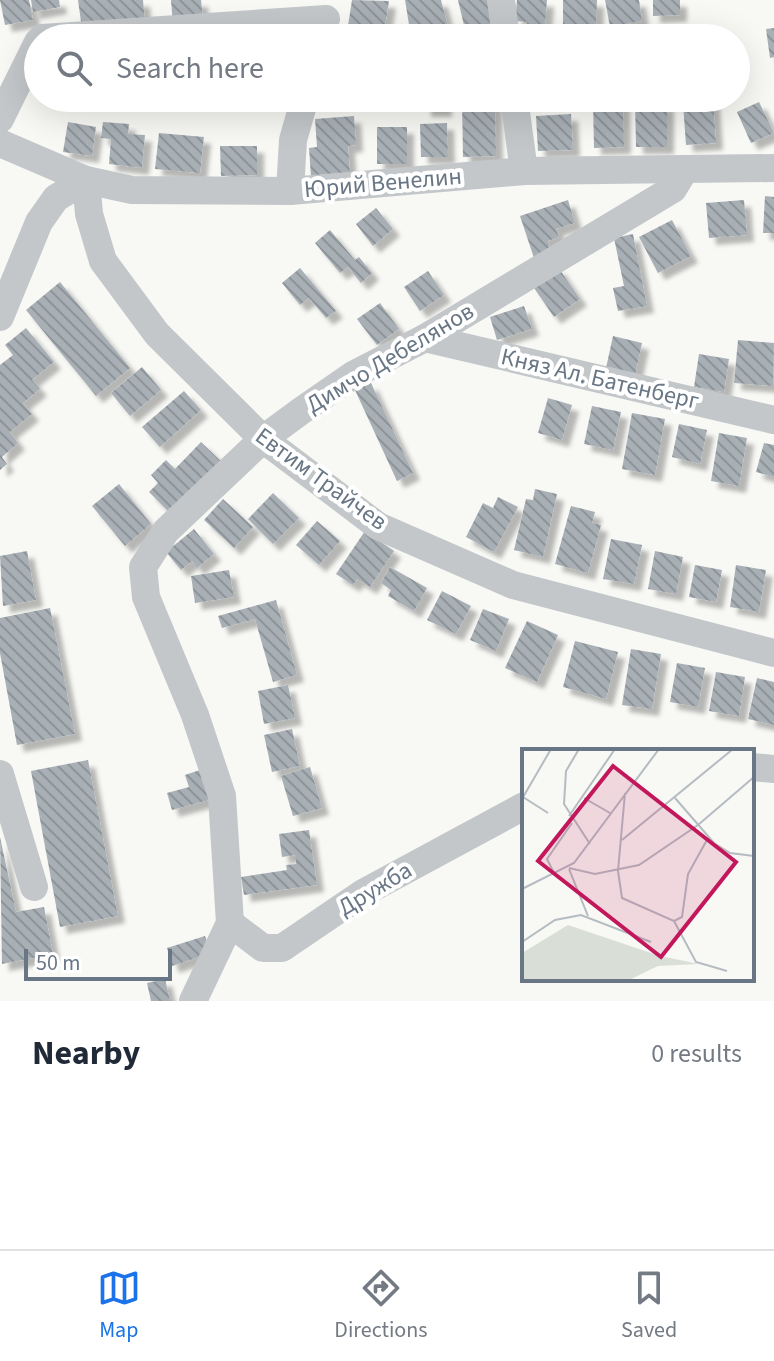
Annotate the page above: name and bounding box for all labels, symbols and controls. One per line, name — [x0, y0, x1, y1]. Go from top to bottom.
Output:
search box — [24, 24, 750, 112]
icon: search — [52, 46, 96, 90]
text: Search here — [116, 47, 264, 90]
street label: Юрий Венелин — [303, 159, 463, 207]
street label: Димчо Дебелянов — [299, 294, 481, 422]
street label: Княз Ал. Батенберг — [497, 339, 703, 419]
street label: Евтим Трайчев — [248, 419, 394, 539]
inset map — [522, 749, 754, 981]
street label: Дружба — [331, 853, 419, 925]
scale bar — [24, 945, 172, 981]
text: 50 m — [36, 947, 81, 979]
text: Nearby — [32, 1029, 140, 1078]
text: 0 results — [651, 1035, 742, 1072]
tab: Map — [97, 1266, 141, 1346]
tab: Directions — [334, 1266, 427, 1346]
tab: Saved — [621, 1266, 677, 1346]

